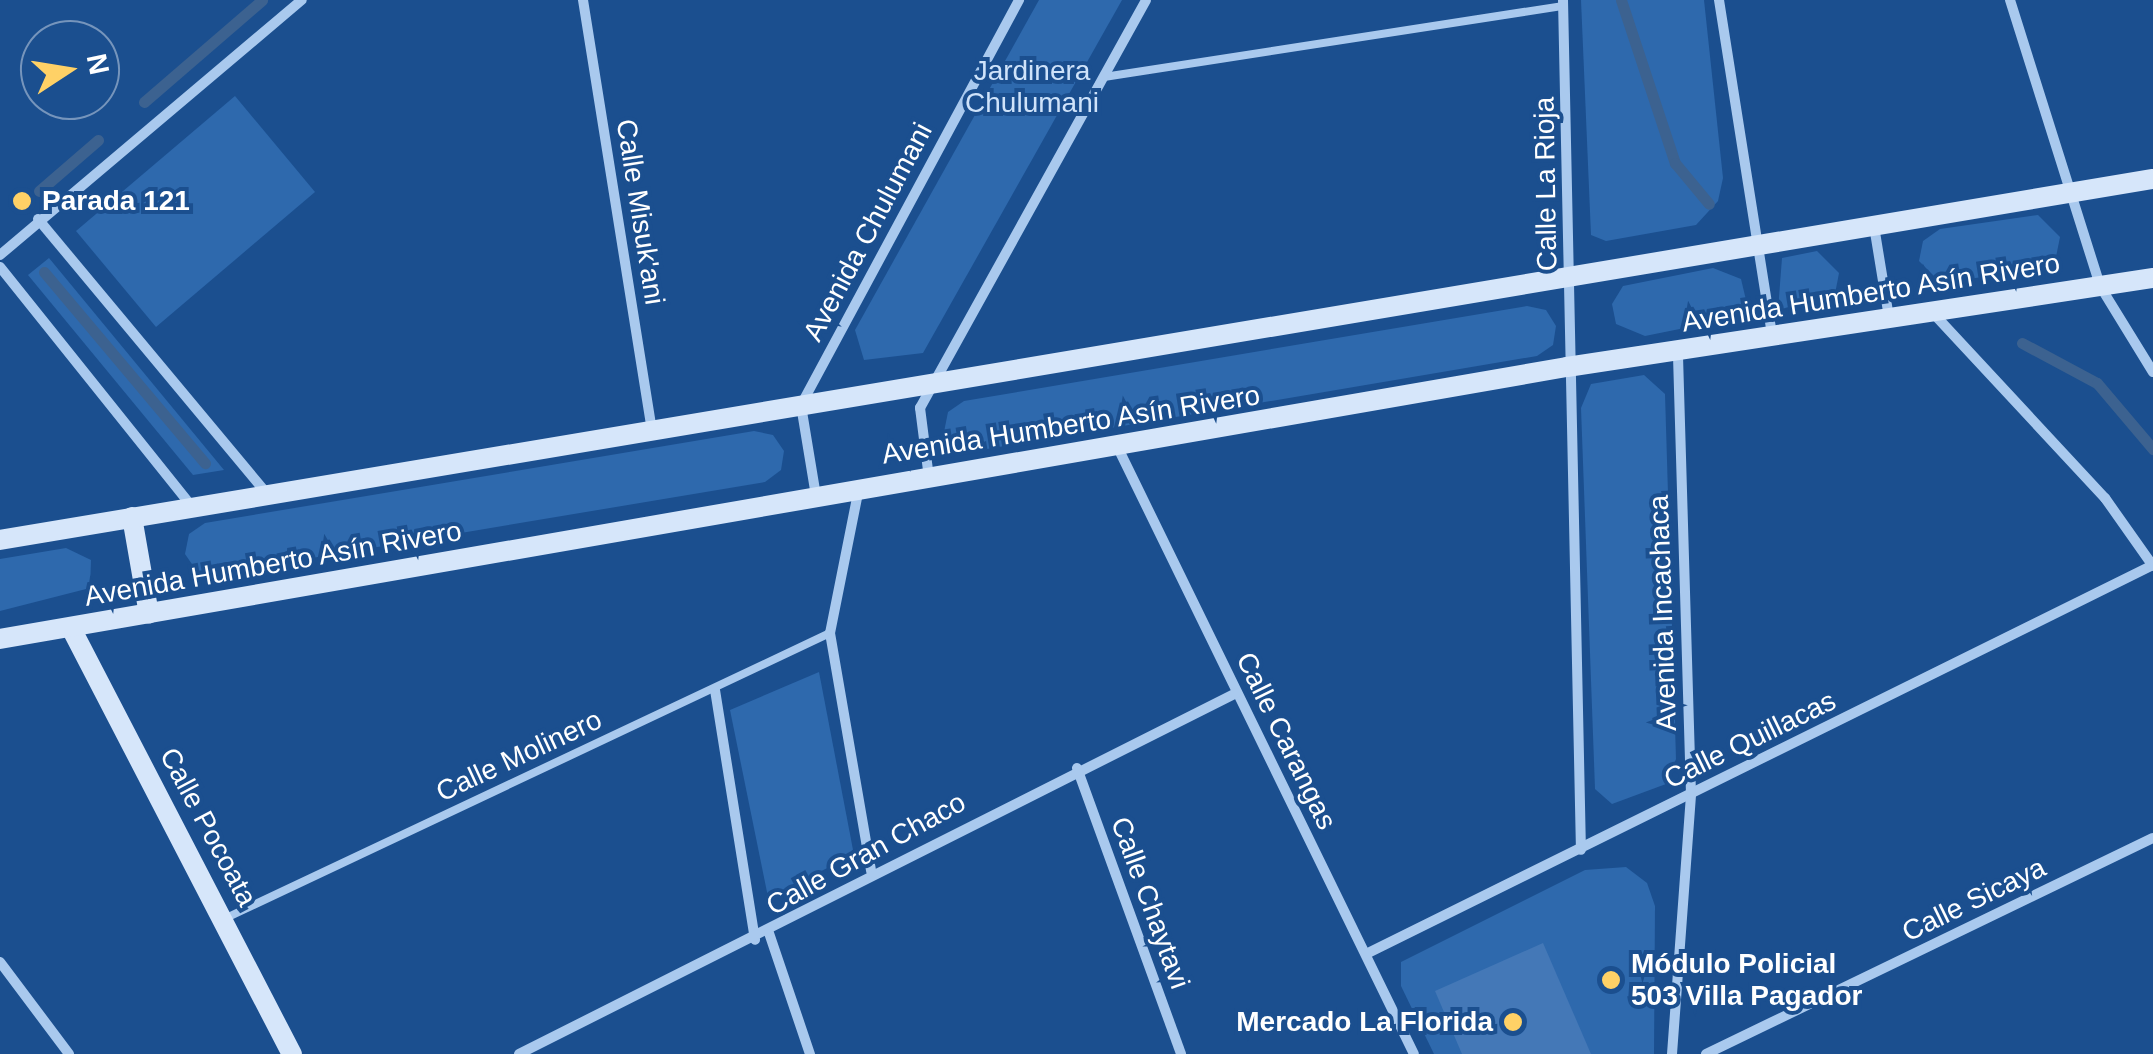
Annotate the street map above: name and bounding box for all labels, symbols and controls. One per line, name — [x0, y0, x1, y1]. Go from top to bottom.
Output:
north arrow — [20, 20, 120, 120]
text: N — [81, 51, 115, 77]
park label: Jardinera Chulumani — [965, 54, 1099, 120]
street label: Calle La Rioja — [1528, 97, 1564, 271]
street label: Calle Misuk'ani — [609, 117, 671, 307]
street label: Avenida Chulumani — [796, 117, 940, 347]
place label: Parada 121 — [42, 184, 190, 218]
marker: Parada 121 — [11, 190, 33, 212]
street label: Avenida Humberto Asín Rivero — [1679, 246, 2063, 340]
street label: Avenida Humberto Asín Rivero — [879, 378, 1263, 472]
street label: Avenida Incachaca — [1642, 494, 1684, 732]
street label: Avenida Humberto Asín Rivero — [81, 514, 465, 614]
street label: Calle Carangas — [1229, 647, 1343, 835]
street label: Calle Quillacas — [1659, 684, 1841, 796]
street label: Calle Molinero — [431, 703, 607, 809]
street label: Calle Pocoata — [152, 742, 264, 912]
street label: Calle Gran Chaco — [761, 785, 971, 923]
street label: Calle Chaytavi — [1103, 812, 1197, 994]
street label: Calle Sicaya — [1897, 851, 2051, 949]
place label: Módulo Policial 503 Villa Pagador — [1631, 947, 1862, 1013]
marker: Módulo Policial 503 Villa Pagador — [1600, 969, 1622, 991]
place label: Mercado La Florida — [1236, 1005, 1493, 1039]
marker: Mercado La Florida — [1502, 1011, 1524, 1033]

